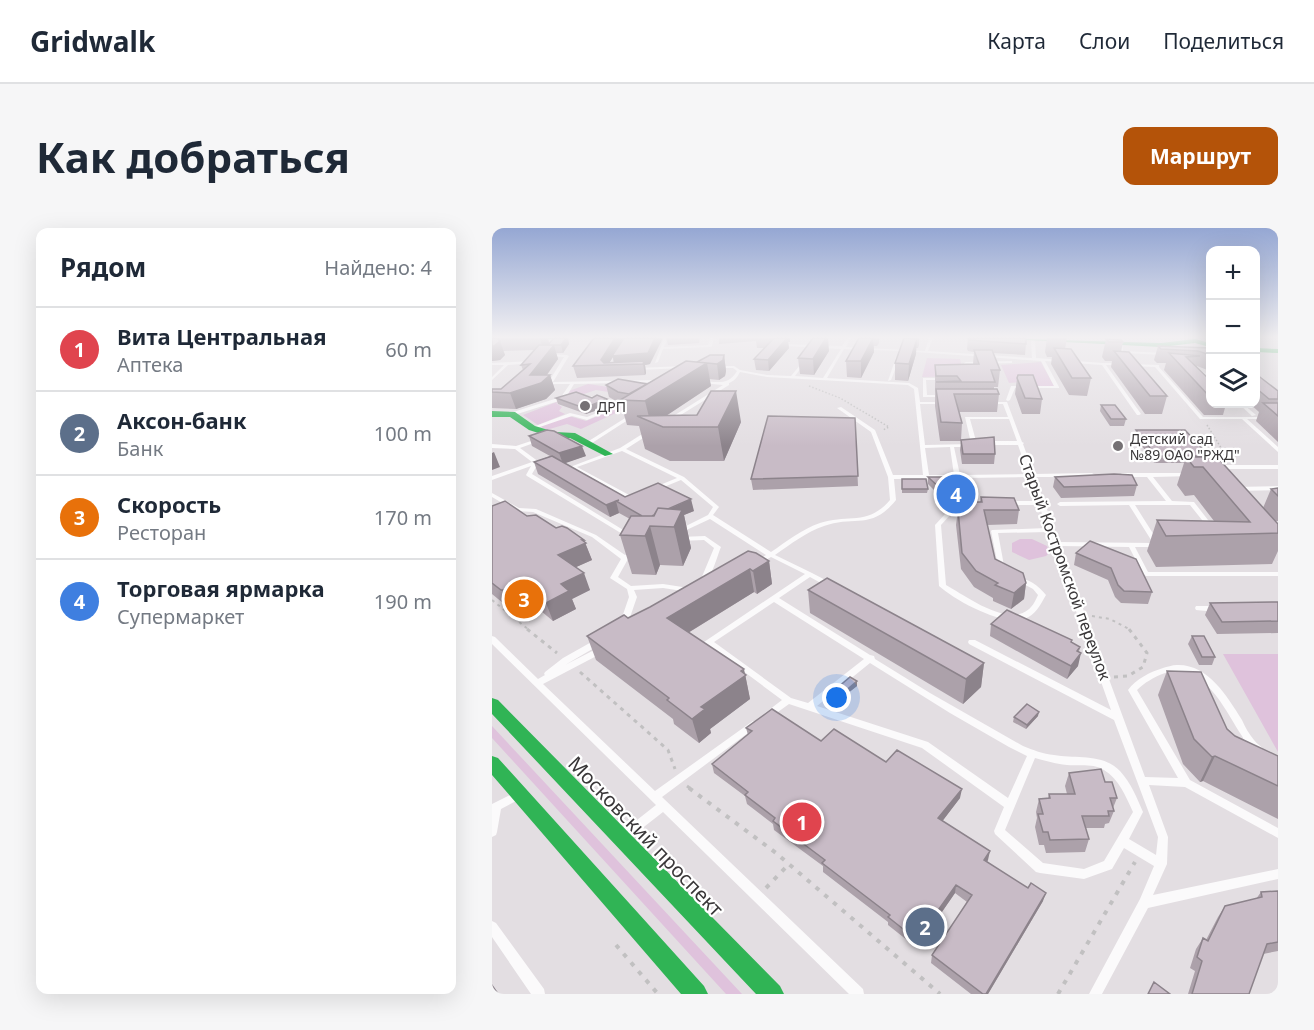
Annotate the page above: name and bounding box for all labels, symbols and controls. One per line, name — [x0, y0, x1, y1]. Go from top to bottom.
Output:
text: Gridwalk — [30, 22, 155, 60]
text: Карта — [987, 27, 1046, 55]
text: Слои — [1079, 27, 1130, 55]
text: Поделиться — [1163, 27, 1284, 55]
button: Маршрут — [1123, 127, 1278, 185]
text: Как добраться — [36, 128, 350, 185]
map controls — [1206, 246, 1260, 408]
button: + — [1206, 246, 1260, 300]
text: Рядом — [60, 249, 146, 285]
text: Найдено: 4 — [324, 254, 432, 281]
button: − — [1206, 300, 1260, 354]
text: Вита Центральная — [117, 321, 326, 351]
text: 1 — [74, 336, 85, 363]
text: 60 m — [385, 336, 432, 363]
text: Аптека — [117, 351, 183, 378]
button: layers — [1206, 354, 1260, 408]
place label: ДРП — [597, 397, 626, 416]
marker: ДРП — [578, 399, 592, 413]
text: Аксон-банк — [117, 405, 247, 435]
text: 2 — [74, 420, 85, 447]
text: 100 m — [374, 420, 432, 447]
place label: Детский сад №89 ОАО "РЖД" — [1130, 429, 1240, 464]
text: Банк — [117, 435, 163, 462]
marker: Детский сад №89 ОАО "РЖД" — [1111, 439, 1125, 453]
street label: Старый Костромской переулок — [1014, 451, 1116, 684]
pin: 4 — [936, 472, 976, 516]
text: Скорость — [117, 489, 221, 519]
text: 3 — [74, 504, 85, 531]
text: 170 m — [374, 504, 432, 531]
text: Ресторан — [117, 519, 206, 546]
text: Торговая ярмарка — [117, 573, 325, 603]
pin: 3 — [504, 576, 543, 622]
text: 4 — [74, 588, 85, 615]
text: 190 m — [374, 588, 432, 615]
text: Супермаркет — [117, 603, 244, 630]
your location — [822, 683, 851, 712]
street label: Московский проспект — [562, 750, 730, 922]
pin: 1 — [782, 800, 822, 844]
pin: 2 — [906, 904, 944, 950]

